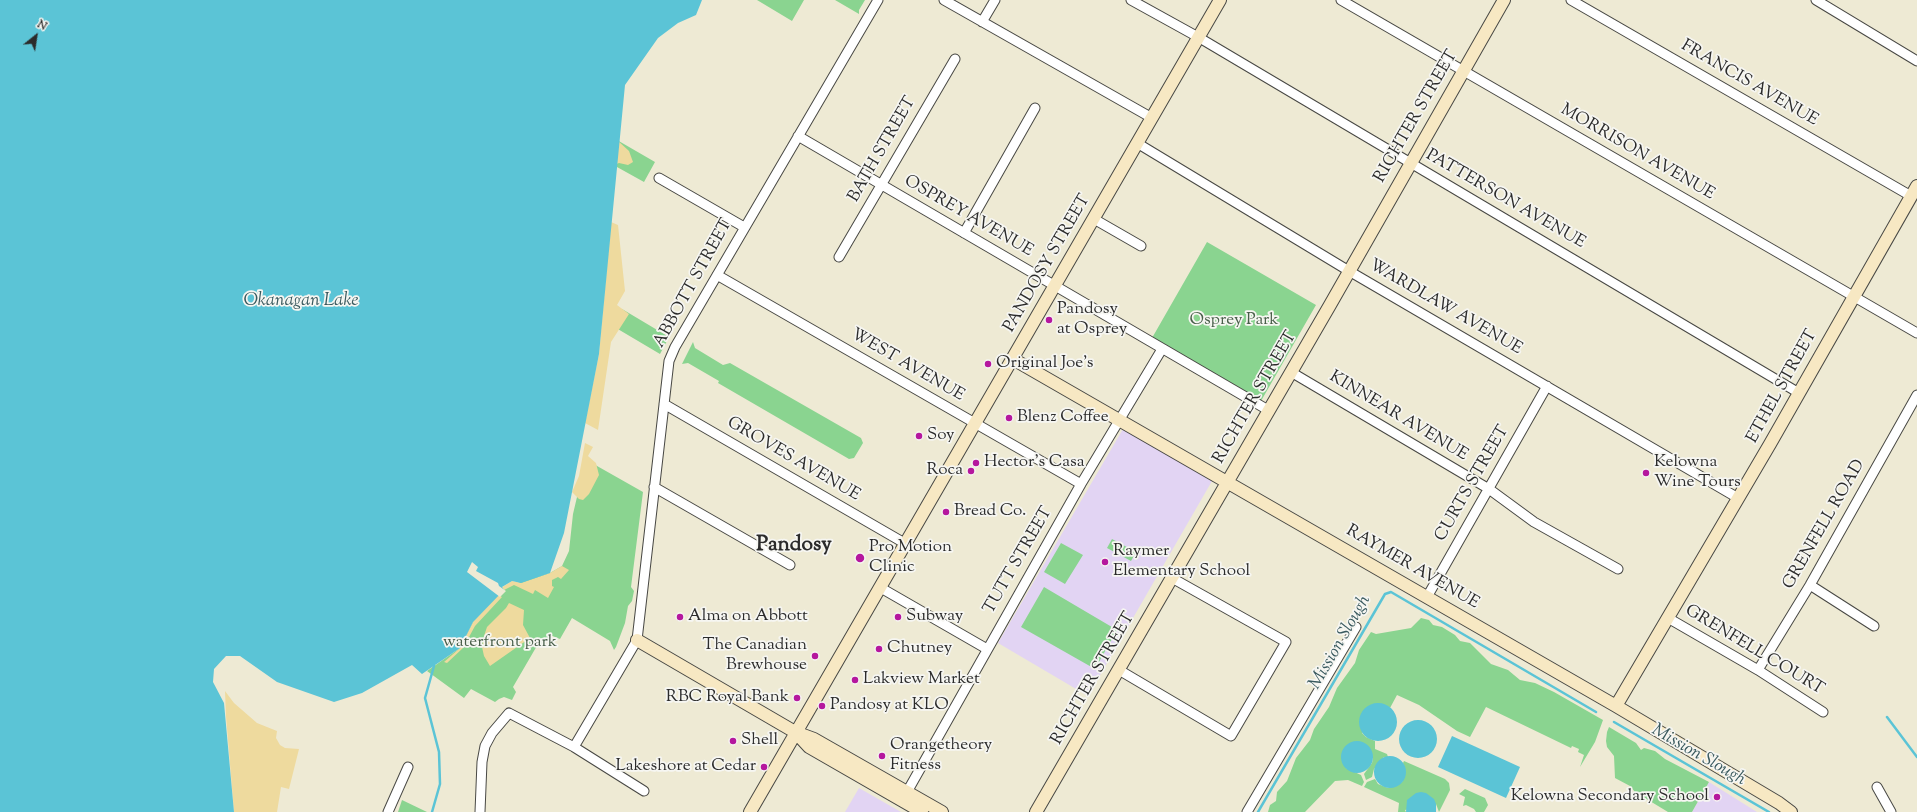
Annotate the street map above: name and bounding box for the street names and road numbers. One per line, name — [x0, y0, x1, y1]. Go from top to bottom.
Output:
street label: FRANCIS AVENUE — [1677, 36, 1821, 132]
street label: RICHTER STREET — [1371, 47, 1463, 187]
street label: BATH STREET — [845, 94, 921, 206]
street label: MORRISON AVENUE — [1556, 101, 1718, 205]
street label: PATTERSON AVENUE — [1421, 146, 1589, 254]
street label: OSPREY AVENUE — [900, 172, 1036, 262]
street label: PANDOSY STREET — [1000, 191, 1096, 337]
street label: ABBOTT STREET — [650, 216, 738, 352]
street label: WARDLAW AVENUE — [1365, 256, 1525, 360]
street label: WEST AVENUE — [847, 325, 967, 407]
street label: ETHEL STREET — [1743, 327, 1823, 447]
street label: RICHTER STREET — [1210, 328, 1302, 468]
street label: KINNEAR AVENUE — [1325, 368, 1471, 466]
street label: GROVES AVENUE — [723, 414, 863, 506]
street label: CURTS STREET — [1431, 422, 1515, 546]
street label: GRENFELL ROAD — [1780, 457, 1870, 593]
street label: TUTT STREET — [980, 504, 1058, 618]
street label: RAYMER AVENUE — [1342, 522, 1482, 614]
street label: GRENFELL COURT — [1681, 601, 1827, 701]
street label: RICHTER STREET — [1048, 609, 1140, 749]

